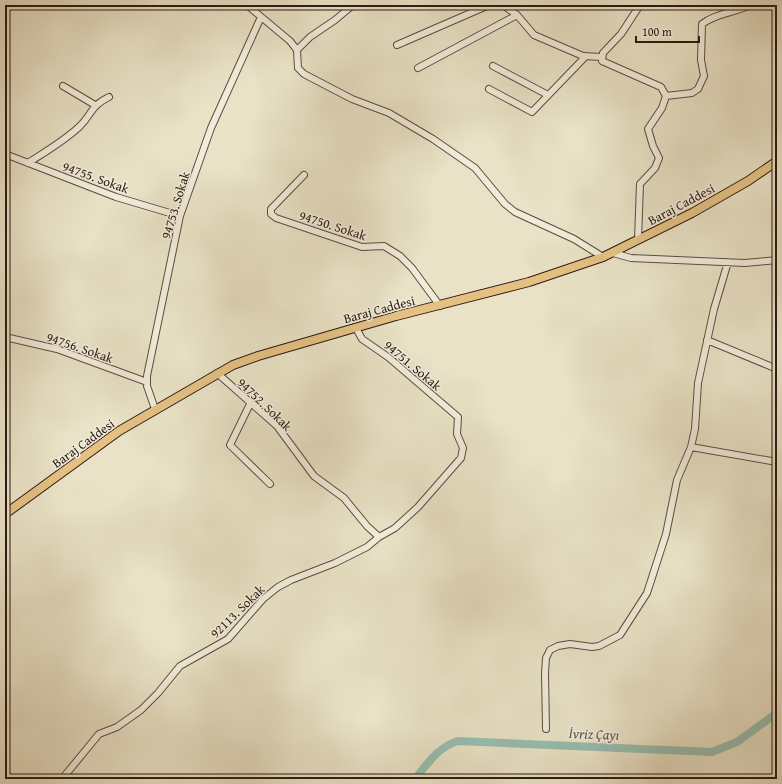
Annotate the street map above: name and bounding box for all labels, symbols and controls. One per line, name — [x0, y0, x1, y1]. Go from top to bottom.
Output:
scale bar — [636, 18, 699, 44]
text: 100 m — [642, 23, 672, 40]
street label: 94755. Sokak — [60, 157, 132, 198]
street label: 94753. Sokak — [156, 169, 195, 241]
street label: Baraj Caddesi — [644, 179, 718, 230]
street label: 94750. Sokak — [297, 206, 369, 245]
street label: Baraj Caddesi — [341, 291, 417, 328]
street label: 94756. Sokak — [44, 327, 116, 368]
street label: 94751. Sokak — [380, 336, 446, 395]
street label: 94752. Sokak — [233, 373, 297, 436]
street label: Baraj Caddesi — [48, 414, 119, 473]
street label: 92113. Sokak — [206, 580, 269, 642]
water label: İvriz Çayı — [568, 723, 620, 745]

